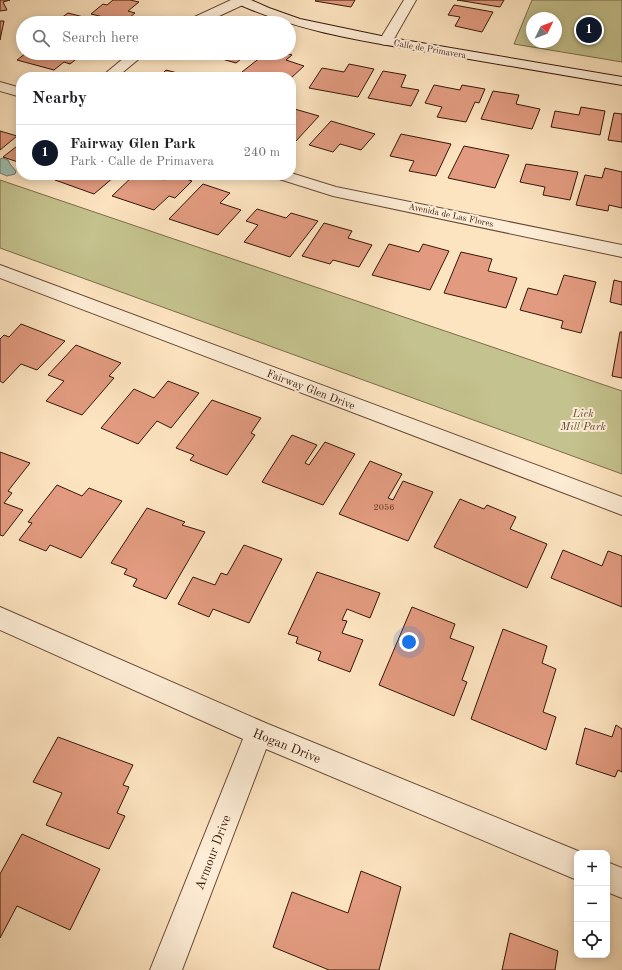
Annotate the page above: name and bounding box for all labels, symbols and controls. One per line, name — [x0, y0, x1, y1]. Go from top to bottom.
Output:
north arrow — [526, 12, 562, 48]
pin: 1 — [576, 15, 602, 45]
search box — [16, 16, 296, 60]
icon: search — [30, 27, 52, 49]
text: Search here — [62, 31, 139, 46]
street label: Calle de Primavera — [393, 39, 467, 60]
text: Nearby — [32, 90, 87, 107]
text: Fairway Glen Park — [70, 137, 196, 152]
text: 1 — [41, 146, 49, 159]
text: 240 m — [243, 146, 280, 159]
text: Park · Calle de Primavera — [70, 155, 214, 168]
street label: Avenida de Las Flores — [408, 202, 494, 229]
street label: Fairway Glen Drive — [265, 369, 356, 412]
park label: Lick Mill Park — [559, 409, 606, 433]
house number: 2056 — [374, 503, 394, 512]
your location — [399, 632, 419, 652]
street label: Hogan Drive — [251, 727, 322, 766]
street label: Armour Drive — [193, 813, 234, 892]
map controls — [574, 850, 610, 958]
button: + — [574, 850, 610, 886]
button: − — [574, 886, 610, 922]
button: locate — [574, 922, 610, 958]

